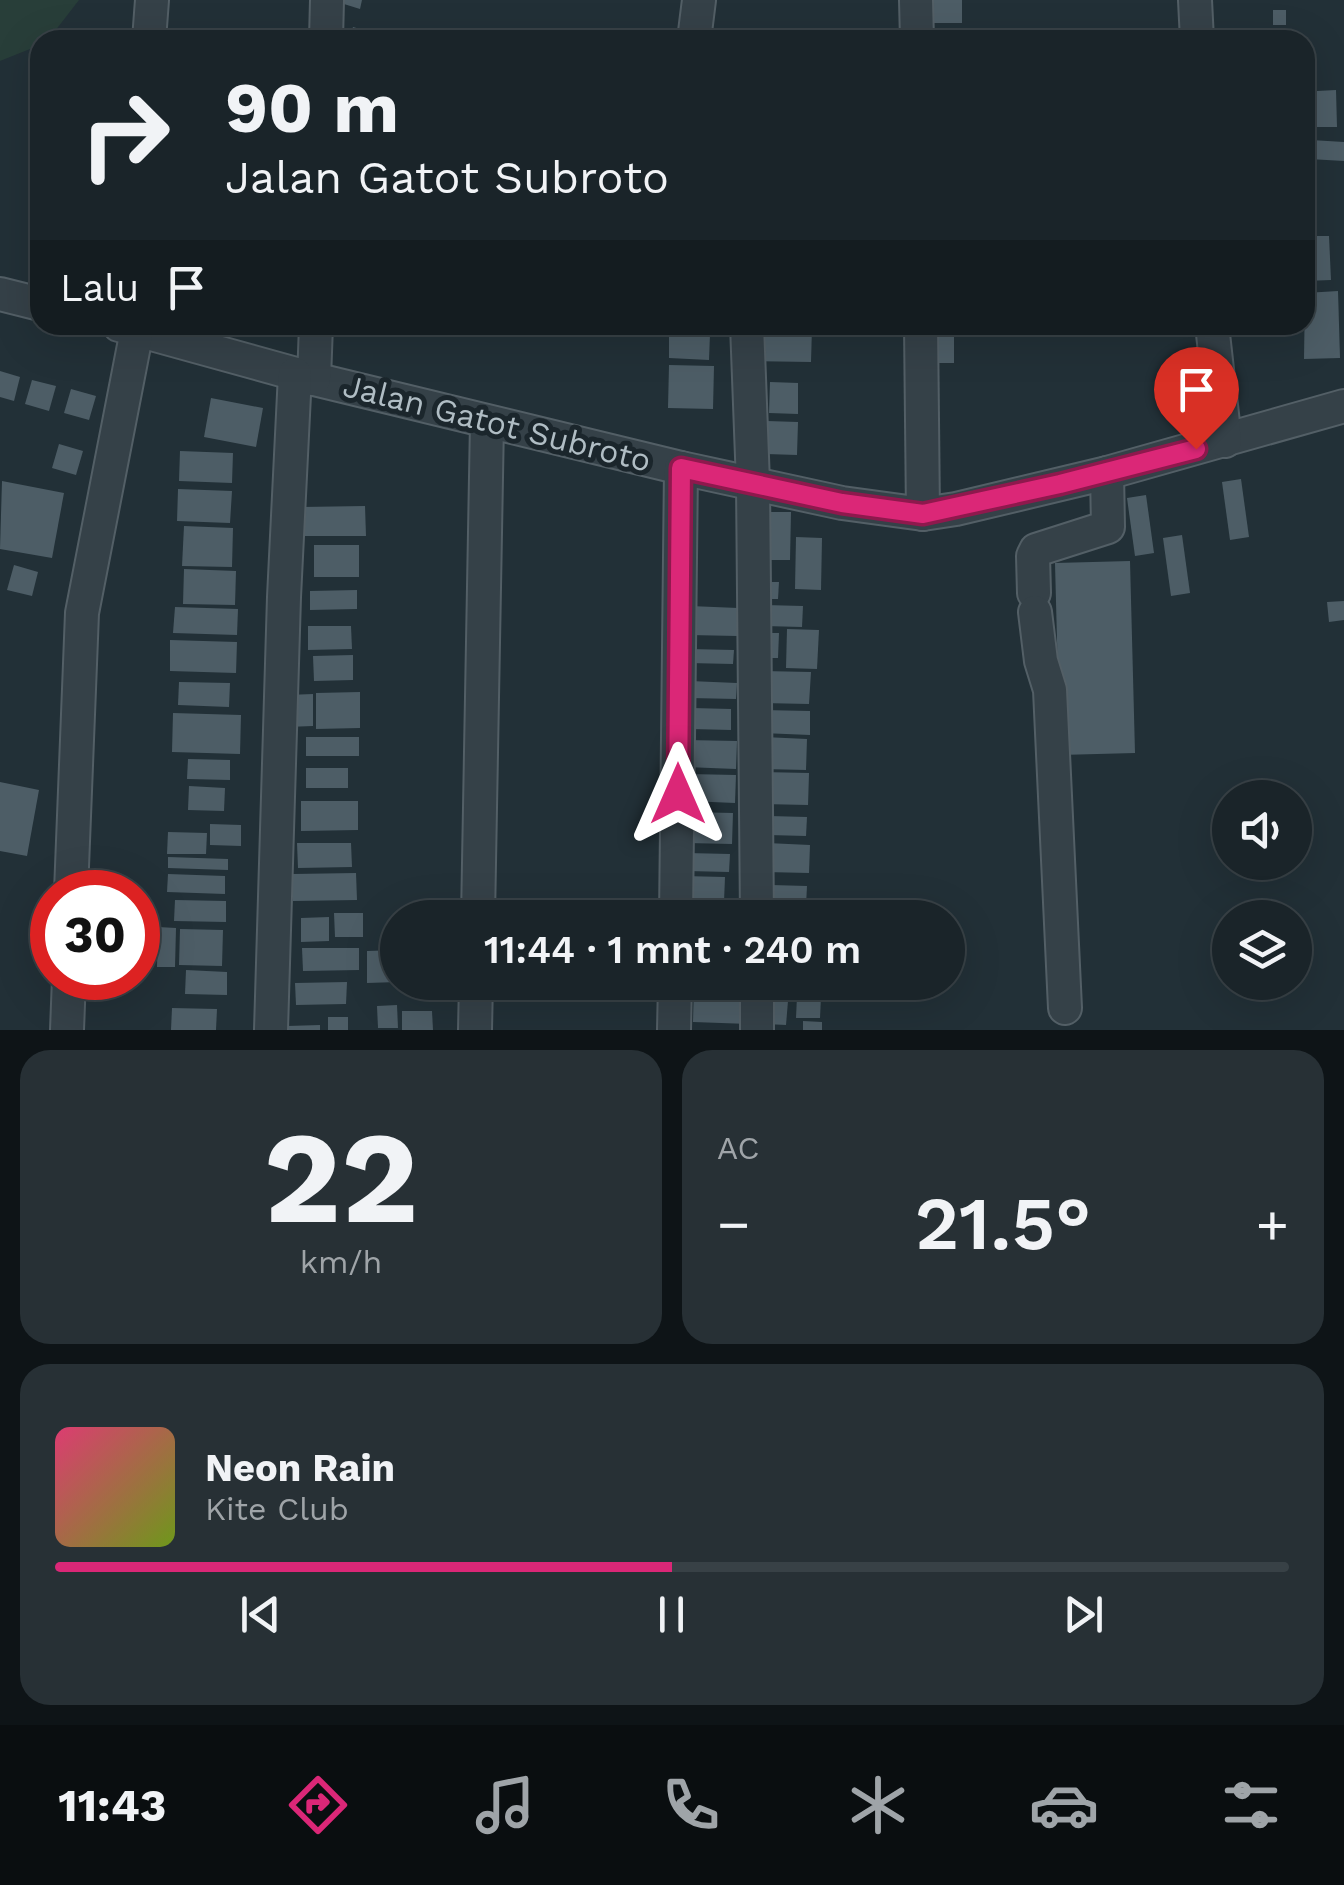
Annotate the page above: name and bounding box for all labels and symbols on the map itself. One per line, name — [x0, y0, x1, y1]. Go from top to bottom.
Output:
pin — [1154, 347, 1239, 450]
street label: Jalan Gatot Subroto — [339, 366, 655, 480]
position arrow — [626, 742, 730, 846]
speed limit sign: 30 — [30, 870, 160, 1000]

